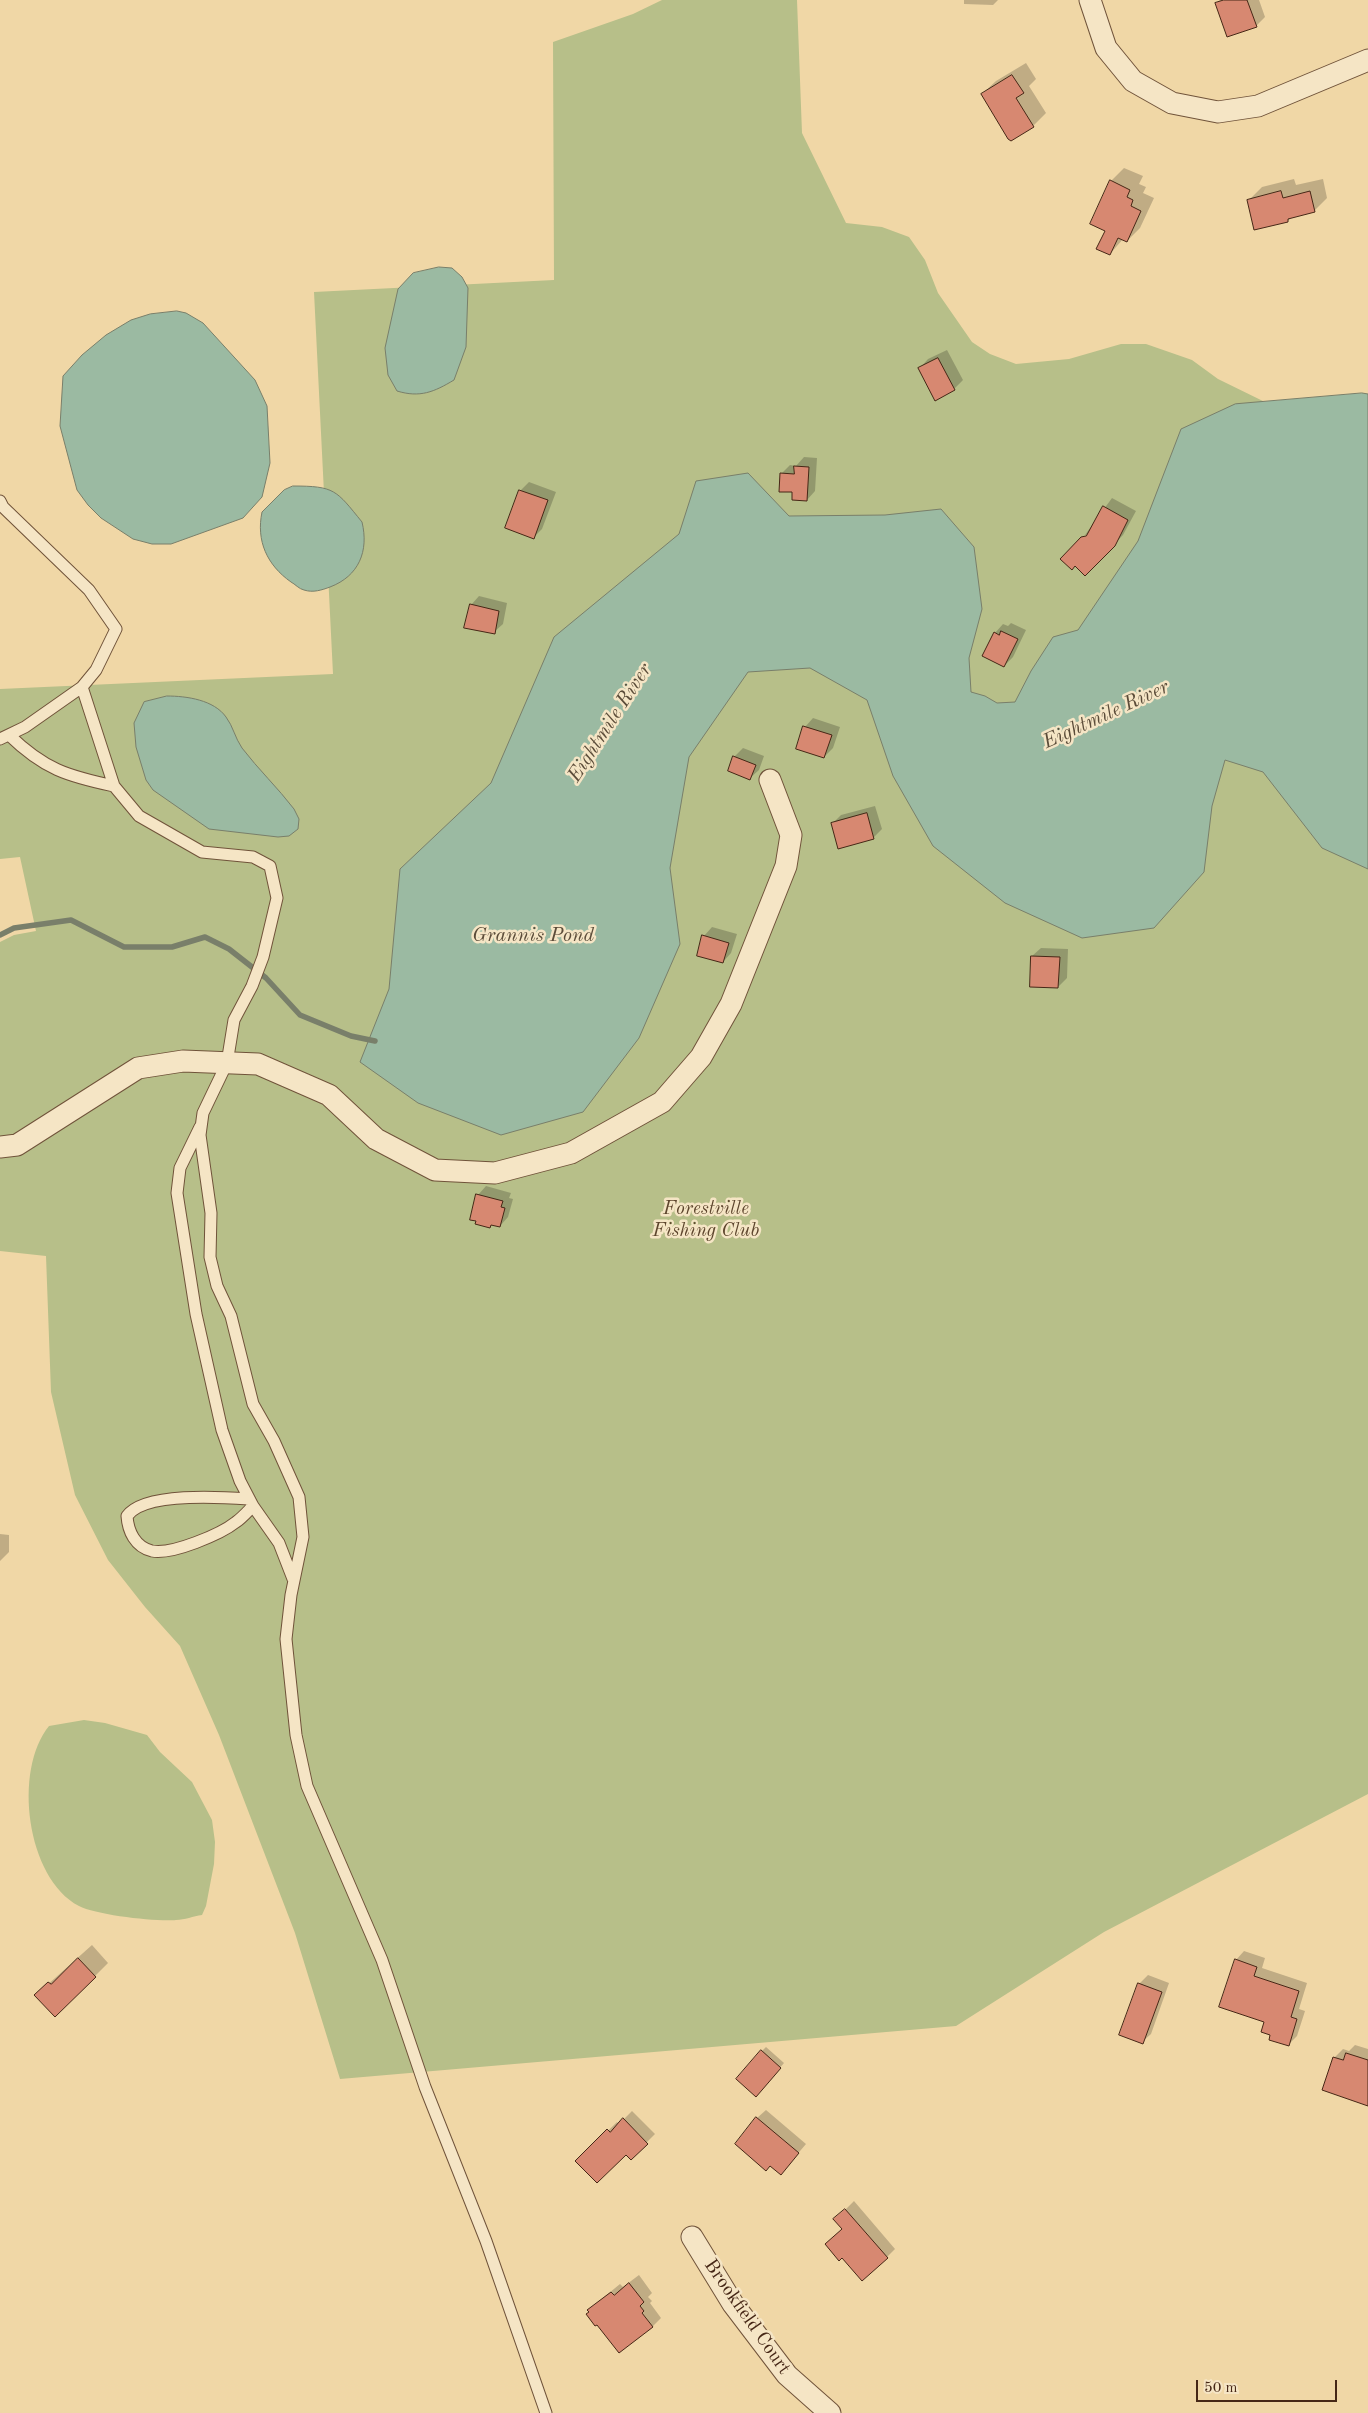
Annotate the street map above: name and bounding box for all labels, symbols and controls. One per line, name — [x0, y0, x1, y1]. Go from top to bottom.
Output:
water label: Eightmile River — [563, 659, 657, 787]
water label: Eightmile River — [1039, 675, 1173, 755]
water label: Grannis Pond — [472, 924, 594, 948]
park label: Forestville Fishing Club — [653, 1198, 759, 1242]
street label: Brookfield Court — [699, 2255, 795, 2379]
scale bar — [1198, 2370, 1339, 2402]
text: 50 m — [1204, 2381, 1238, 2396]

